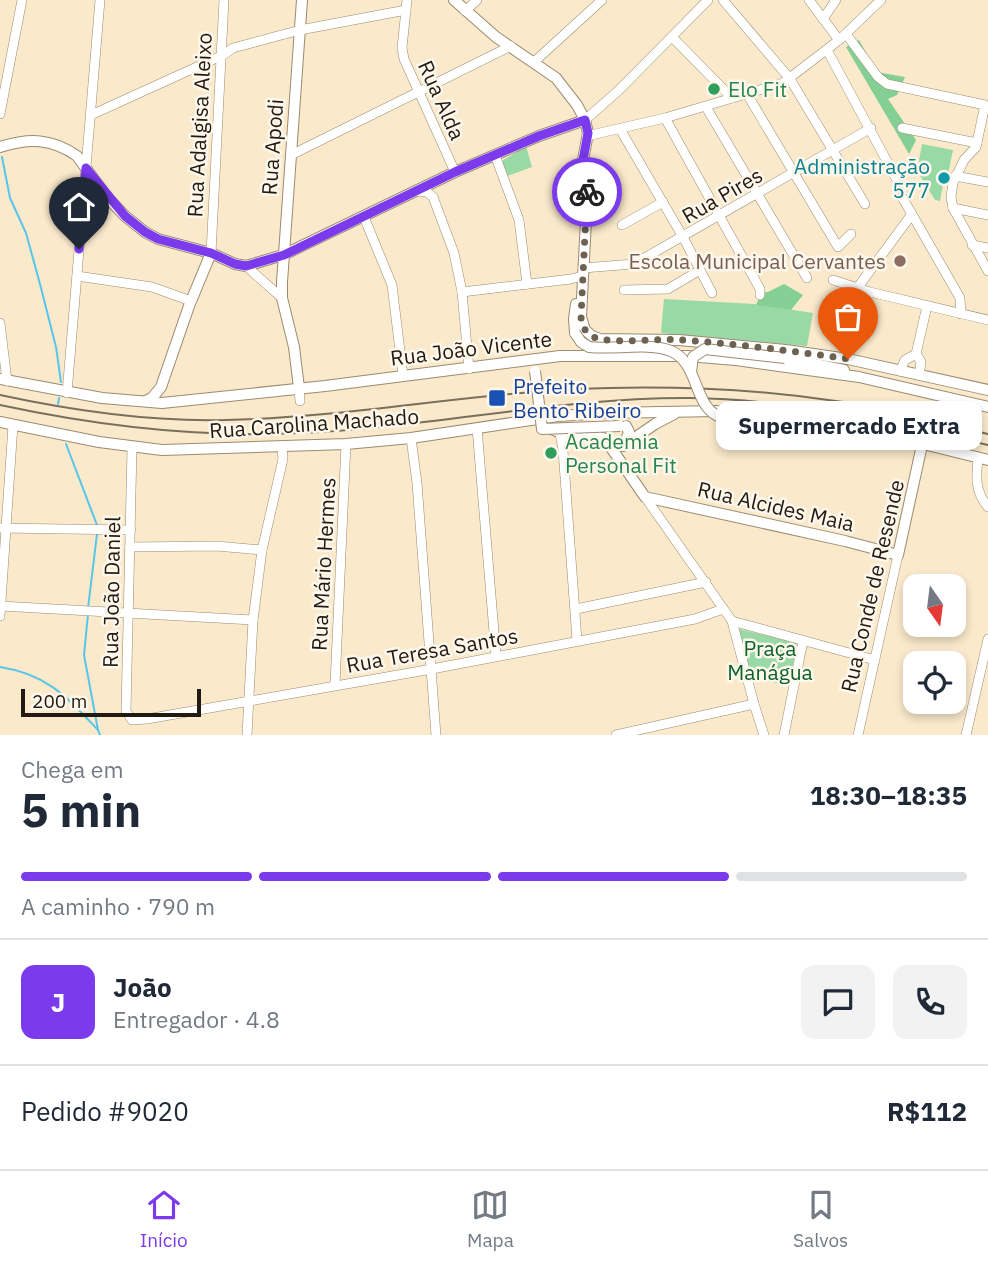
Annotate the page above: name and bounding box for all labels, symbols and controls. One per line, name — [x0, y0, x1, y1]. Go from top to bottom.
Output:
street label: Rua Adalgisa Aleixo — [180, 32, 218, 218]
street label: Rua Alda — [412, 56, 472, 144]
place label: Elo Fit — [728, 75, 787, 103]
marker: Elo Fit — [706, 81, 722, 97]
street label: Rua Apodi — [255, 98, 289, 196]
place label: Administração 577 — [794, 152, 930, 204]
courier — [552, 157, 622, 227]
street label: Rua Pires — [677, 161, 767, 229]
marker: Administração 577 — [936, 170, 952, 186]
icon: bike — [568, 173, 606, 211]
pin — [49, 177, 109, 249]
icon: home — [60, 188, 98, 226]
place label: Escola Municipal Cervantes — [629, 247, 886, 275]
marker: Escola Municipal Cervantes — [892, 253, 908, 269]
pin — [818, 287, 878, 359]
icon: bag — [829, 298, 867, 336]
street label: Rua João Vicente — [389, 324, 553, 372]
place label: Prefeito Bento Ribeiro — [513, 372, 641, 424]
marker: Prefeito Bento Ribeiro — [487, 388, 507, 408]
callout: Supermercado Extra — [715, 401, 981, 450]
street label: Rua Carolina Machado — [208, 402, 420, 444]
text: Supermercado Extra — [738, 410, 960, 440]
place label: Academia Personal Fit — [565, 427, 677, 479]
marker: Academia Personal Fit — [543, 445, 559, 461]
street label: Rua Alcides Maia — [695, 474, 857, 538]
street label: Rua Mário Hermes — [304, 477, 342, 651]
street label: Rua Conde de Resende — [834, 477, 910, 695]
street label: Rua João Daniel — [96, 516, 126, 668]
north arrow — [903, 574, 966, 637]
map controls — [903, 574, 966, 714]
street label: Rua Teresa Santos — [344, 621, 520, 679]
park label: Praça Manágua — [727, 634, 813, 686]
button: locate — [903, 651, 966, 714]
scale bar — [21, 686, 201, 718]
text: 200 m — [32, 689, 87, 713]
text: Chega em — [21, 754, 123, 784]
text: 18:30–18:35 — [810, 778, 967, 812]
text: 5 min — [21, 780, 141, 840]
text: A caminho · 790 m — [21, 891, 215, 921]
button: chat — [801, 965, 875, 1039]
button: phone — [893, 965, 967, 1039]
text: João — [113, 970, 172, 1004]
text: J — [51, 985, 65, 1019]
text: Entregador · 4.8 — [113, 1004, 280, 1034]
text: Pedido #9020 — [21, 1094, 189, 1128]
text: R$112 — [887, 1094, 967, 1128]
tab: Início — [140, 1186, 188, 1252]
tab: Mapa — [467, 1186, 514, 1252]
tab: Salvos — [793, 1186, 848, 1252]

